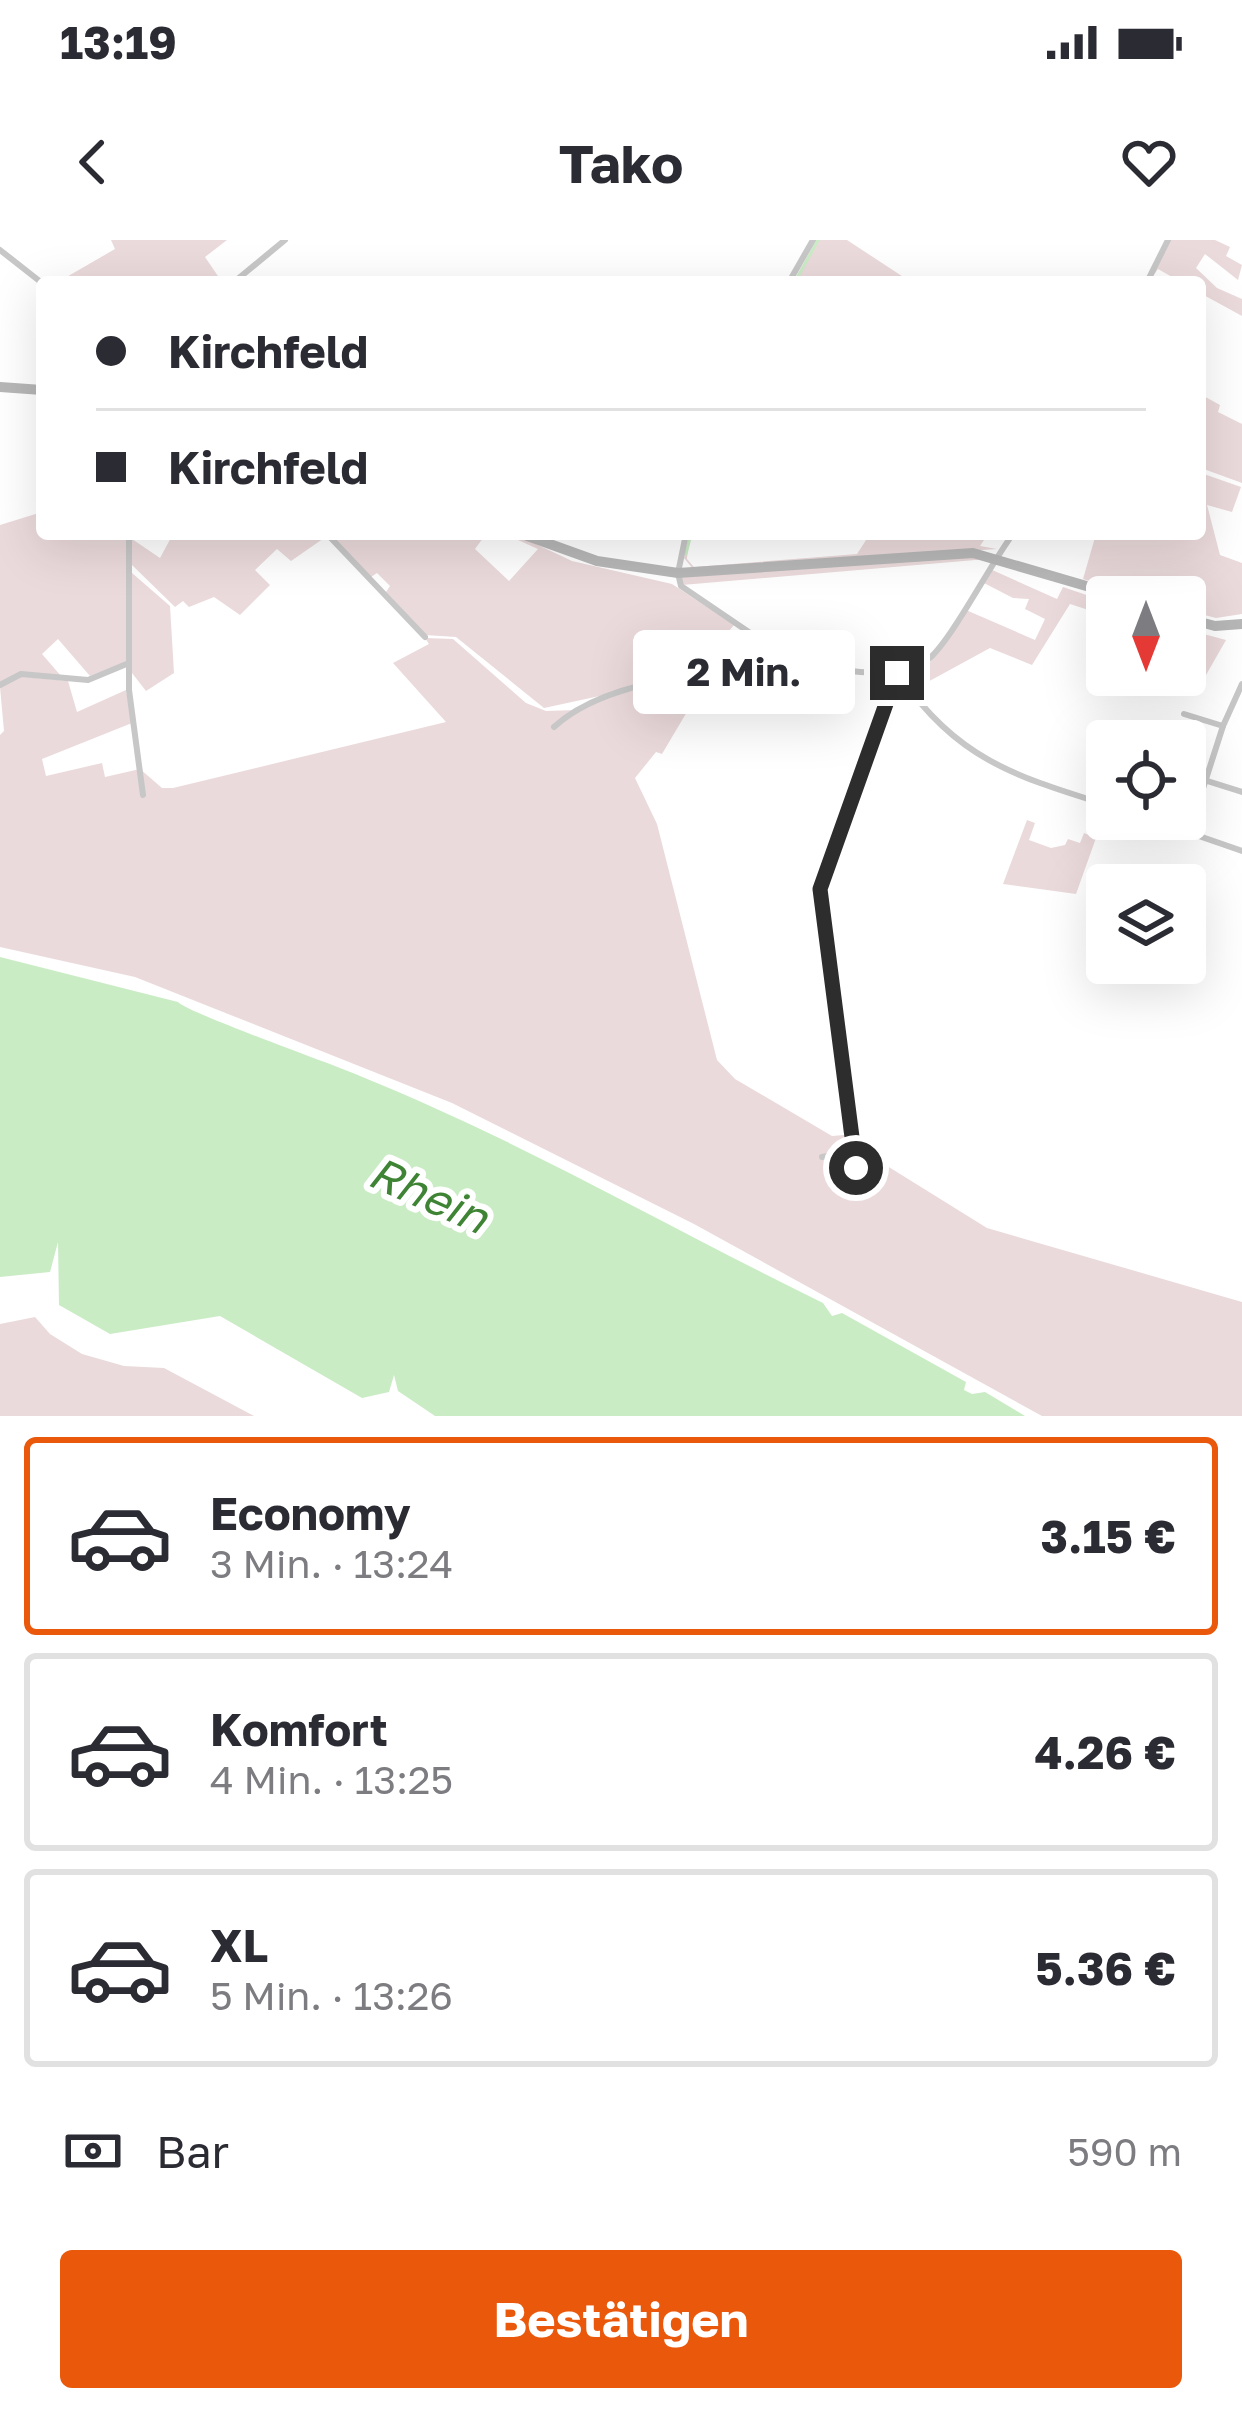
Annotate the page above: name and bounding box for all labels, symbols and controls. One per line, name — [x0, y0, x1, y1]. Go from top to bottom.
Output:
text: 13:19 — [60, 15, 177, 69]
icon: back — [60, 129, 126, 195]
icon: heart — [1116, 129, 1182, 195]
text: Tako — [559, 130, 683, 195]
text: Kirchfeld — [168, 324, 368, 378]
text: Kirchfeld — [168, 440, 368, 494]
north arrow — [1086, 576, 1206, 696]
map controls — [1086, 576, 1206, 984]
callout: 2 Min. — [633, 631, 855, 715]
route end — [870, 646, 924, 700]
text: 2 Min. — [686, 648, 802, 695]
button: locate — [1086, 720, 1206, 840]
button: layers — [1086, 864, 1206, 984]
route start — [829, 1141, 883, 1195]
water label: Rhein — [361, 1144, 499, 1245]
icon: car — [66, 1482, 174, 1590]
text: Economy — [210, 1486, 411, 1540]
text: 3.15 € — [1041, 1509, 1176, 1563]
text: 3 Min. · 13:24 — [210, 1540, 453, 1587]
icon: car — [66, 1698, 174, 1806]
text: Komfort — [210, 1702, 388, 1756]
text: 4.26 € — [1034, 1725, 1176, 1779]
text: 4 Min. · 13:25 — [210, 1756, 453, 1803]
icon: car — [66, 1914, 174, 2022]
text: XL — [210, 1918, 268, 1972]
text: 5.36 € — [1035, 1941, 1176, 1995]
text: 5 Min. · 13:26 — [210, 1972, 453, 2019]
icon: cash — [60, 2118, 126, 2184]
text: Bar — [156, 2124, 229, 2178]
text: 590 m — [1067, 2128, 1182, 2175]
button: Bestätigen — [60, 2250, 1182, 2388]

